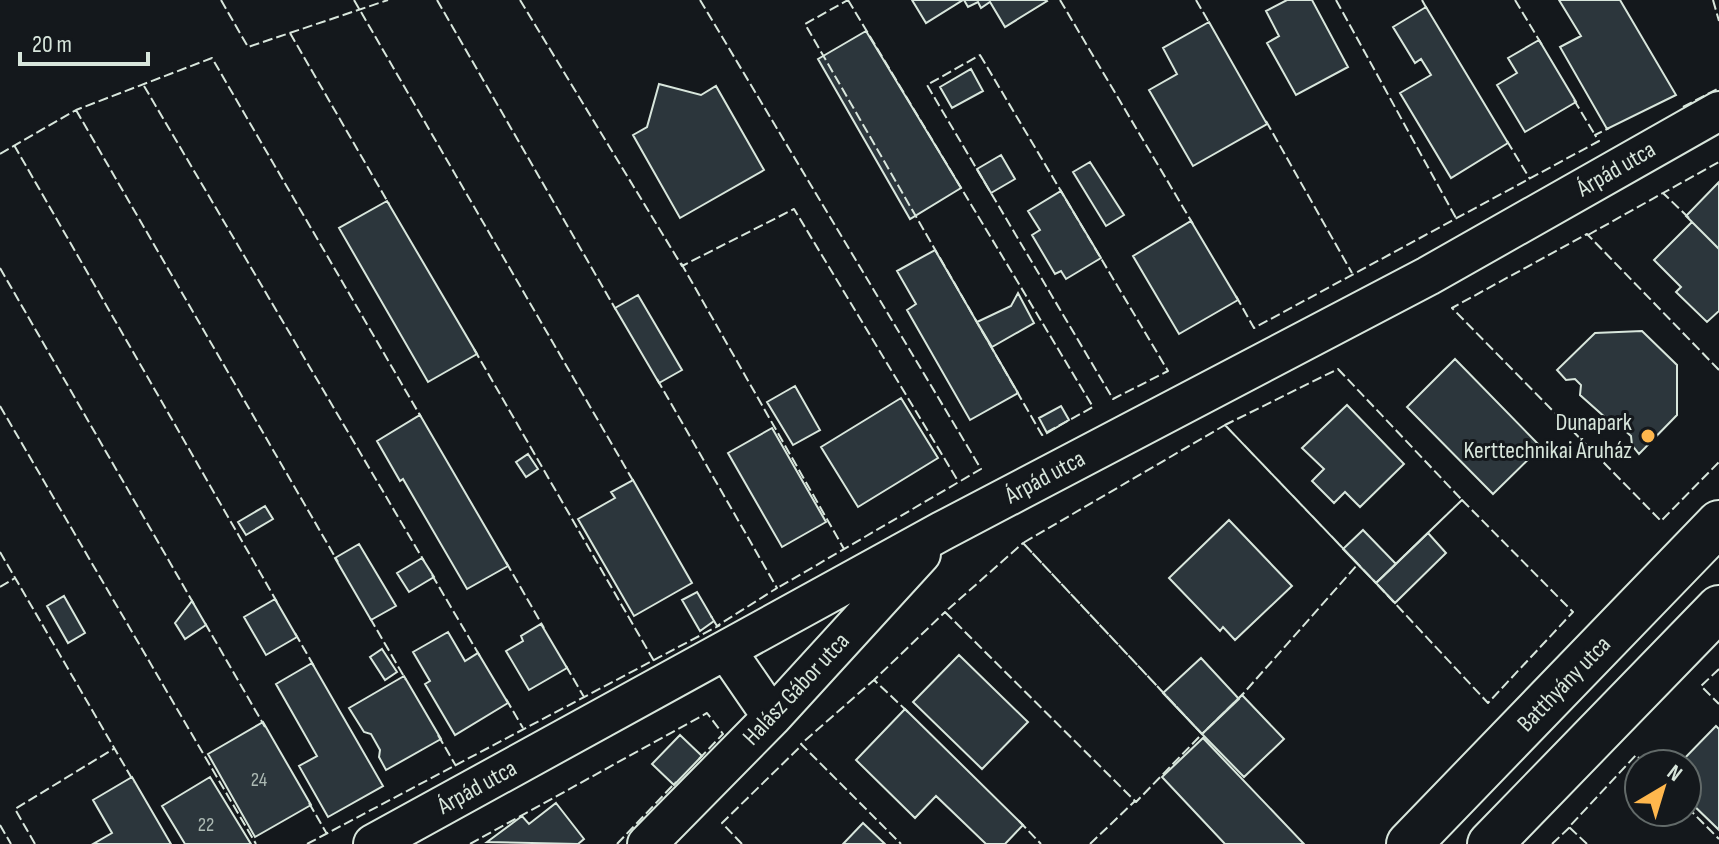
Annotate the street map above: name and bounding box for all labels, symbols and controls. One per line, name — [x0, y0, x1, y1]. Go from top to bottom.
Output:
scale bar — [20, 16, 148, 66]
text: 20 m — [32, 30, 72, 59]
street label: Árpád utca — [1571, 135, 1661, 204]
place label: Dunapark Kerttechnikai Áruház — [1464, 408, 1632, 465]
marker: Dunapark Kerttechnikai Áruház — [1639, 427, 1657, 445]
street label: Árpád utca — [999, 444, 1090, 511]
street label: Halász Gábor utca — [737, 627, 855, 751]
street label: Batthyány utca — [1511, 630, 1617, 738]
north arrow — [1623, 748, 1703, 828]
street label: Árpád utca — [431, 753, 522, 821]
text: N — [1661, 759, 1687, 788]
house number: 24 — [251, 768, 267, 792]
house number: 22 — [198, 813, 214, 837]

